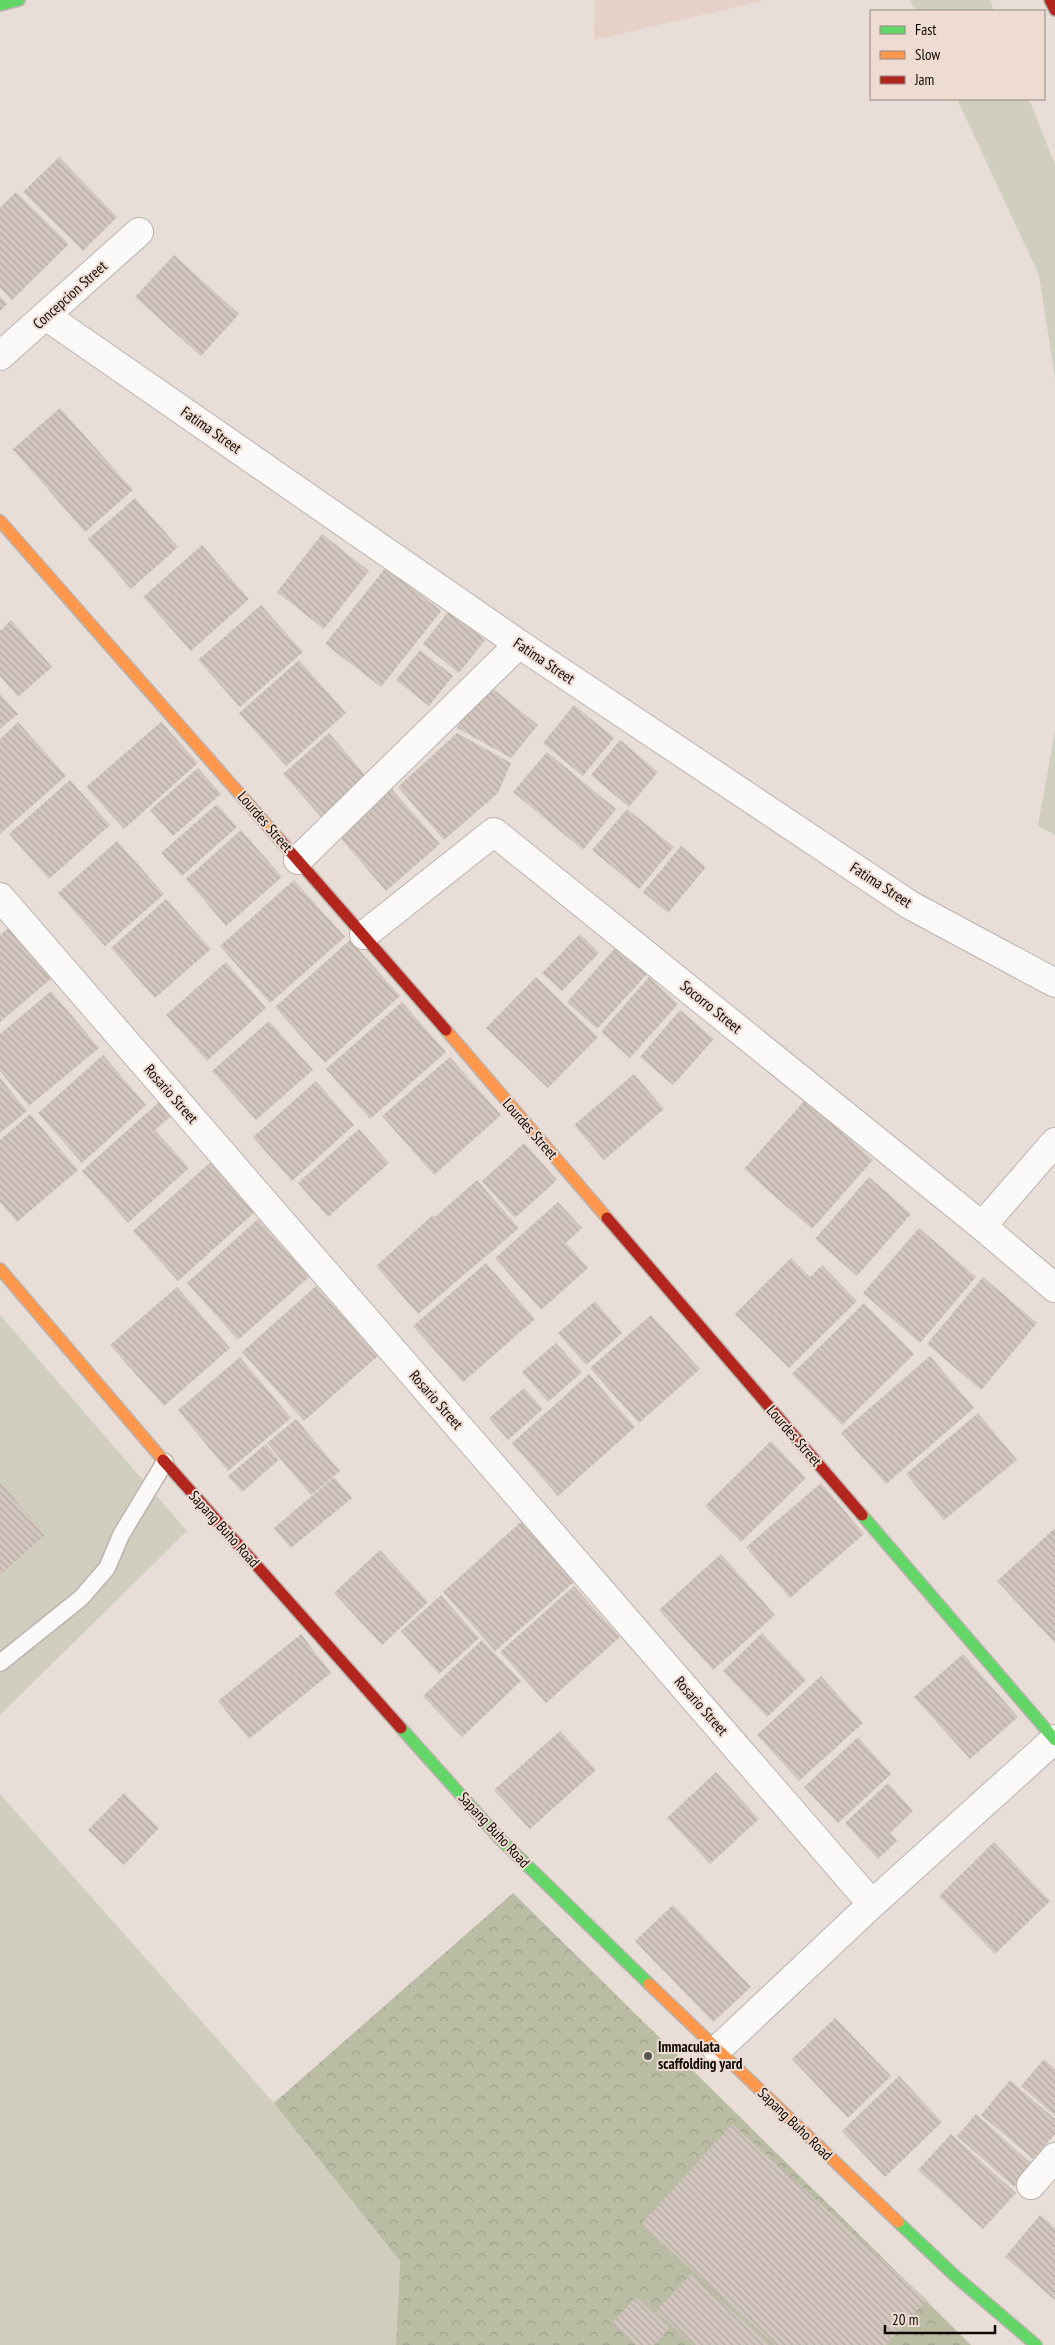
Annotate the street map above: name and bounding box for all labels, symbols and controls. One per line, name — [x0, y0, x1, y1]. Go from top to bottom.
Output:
legend — [870, 10, 1045, 100]
text: Fast — [915, 20, 936, 39]
text: Slow — [915, 45, 940, 64]
text: Jam — [914, 70, 934, 89]
street label: Concepcion Street — [29, 256, 111, 333]
street label: Fatima Street — [177, 402, 245, 457]
street label: Fatima Street — [510, 633, 578, 688]
street label: Lourdes Street — [234, 787, 297, 856]
street label: Fatima Street — [847, 858, 916, 911]
street label: Socorro Street — [677, 976, 746, 1037]
street label: Rosario Street — [141, 1060, 202, 1127]
street label: Lourdes Street — [499, 1094, 562, 1163]
street label: Rosario Street — [406, 1366, 467, 1433]
street label: Lourdes Street — [763, 1401, 826, 1470]
street label: Sapang Buho Road — [185, 1486, 264, 1571]
street label: Rosario Street — [671, 1672, 732, 1739]
street label: Sapang Buho Road — [454, 1788, 534, 1871]
place label: Immaculata scaffolding yard — [658, 2037, 743, 2073]
marker: Immaculata scaffolding yard — [642, 2050, 654, 2062]
street label: Sapang Buho Road — [754, 2083, 837, 2164]
scale bar — [885, 2302, 995, 2334]
text: 20 m — [892, 2310, 918, 2329]

